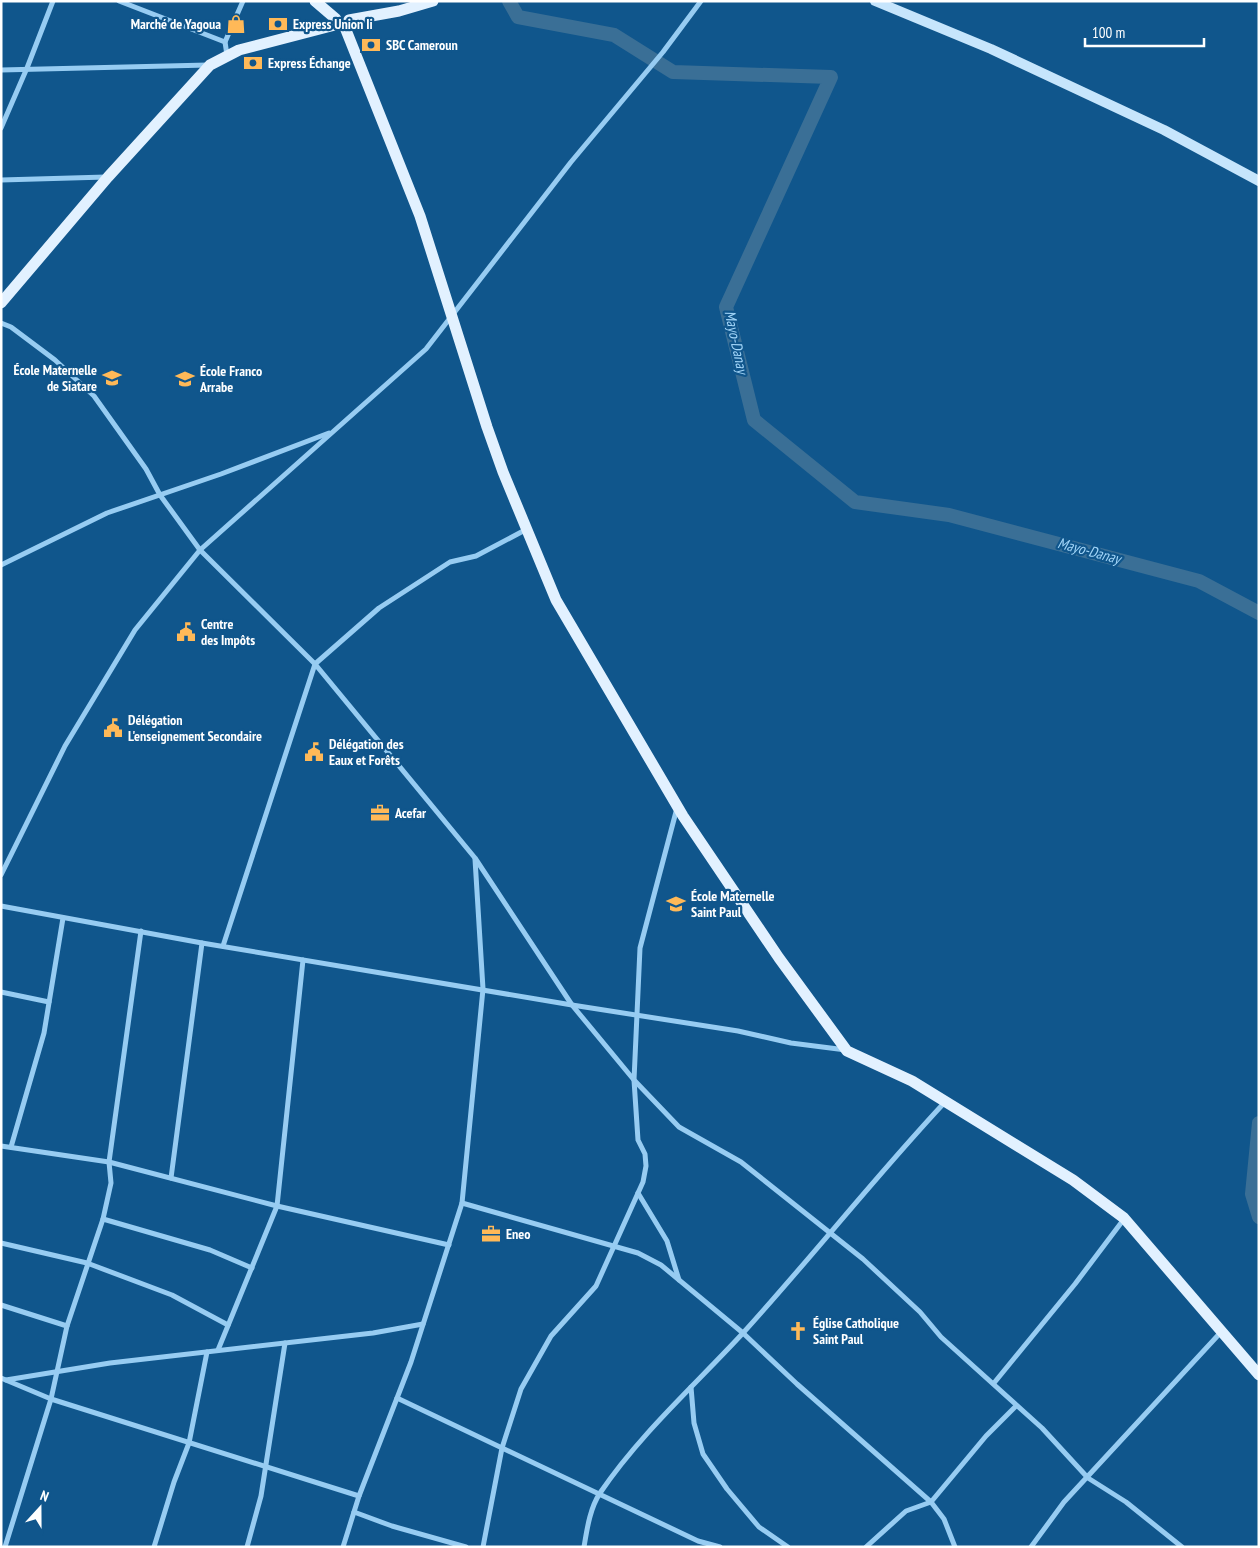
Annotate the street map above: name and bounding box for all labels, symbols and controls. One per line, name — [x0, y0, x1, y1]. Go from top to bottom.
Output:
shop icon: Marché de Yagoua — [225, 13, 247, 35]
bank icon: Express Union Ii — [267, 13, 289, 35]
place label: Marché de Yagoua — [131, 15, 221, 33]
place label: Express Union Ii — [293, 15, 373, 33]
scale bar — [1085, 15, 1204, 47]
text: 100 m — [1092, 23, 1125, 42]
bank icon: SBC Cameroun — [360, 34, 382, 56]
place label: SBC Cameroun — [386, 36, 458, 54]
bank icon: Express Échange — [242, 52, 264, 74]
place label: Express Échange — [268, 54, 351, 72]
water label: Mayo-Danay — [721, 309, 753, 378]
place label: École Maternelle de Siatare — [13, 361, 97, 395]
place label: École Franco Arrabe — [199, 362, 262, 396]
school or university icon: École Maternelle de Siatare — [101, 367, 123, 389]
school or university icon: École Franco Arrabe — [174, 368, 196, 390]
water label: Mayo-Danay — [1056, 533, 1125, 569]
place label: Centre des Impôts — [201, 615, 255, 649]
public building icon: Centre des Impôts — [175, 621, 197, 643]
place label: Délégation L'enseignement Secondaire — [128, 711, 262, 745]
public building icon: Délégation L'enseignement Secondaire — [102, 717, 124, 739]
place label: Délégation des Eaux et Forêts — [329, 735, 404, 769]
public building icon: Délégation des Eaux et Forêts — [303, 741, 325, 763]
office icon: Acefar — [369, 802, 391, 824]
place label: Acefar — [394, 804, 427, 822]
place label: École Maternelle Saint Paul — [691, 887, 775, 921]
school or university icon: École Maternelle Saint Paul — [665, 893, 687, 915]
office icon: Eneo — [480, 1223, 502, 1245]
place label: Eneo — [506, 1225, 531, 1243]
place label: Église Catholique Saint Paul — [813, 1314, 899, 1348]
church icon: Église Catholique Saint Paul — [787, 1320, 809, 1342]
north arrow — [15, 1483, 65, 1533]
text: N — [38, 1486, 51, 1506]

